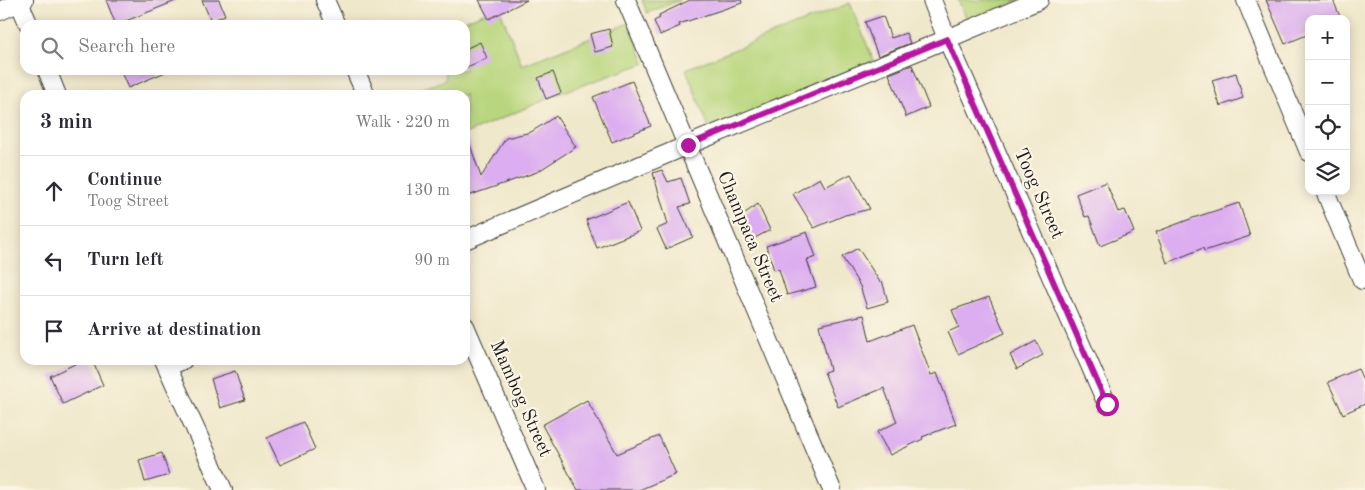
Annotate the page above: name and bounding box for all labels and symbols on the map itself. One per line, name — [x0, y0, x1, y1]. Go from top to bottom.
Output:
route end — [677, 134, 700, 157]
street label: Toog Street — [1010, 146, 1066, 242]
street label: Champaca Street — [713, 169, 785, 305]
street label: Mambog Street — [486, 338, 554, 460]
route start — [1096, 393, 1119, 416]

